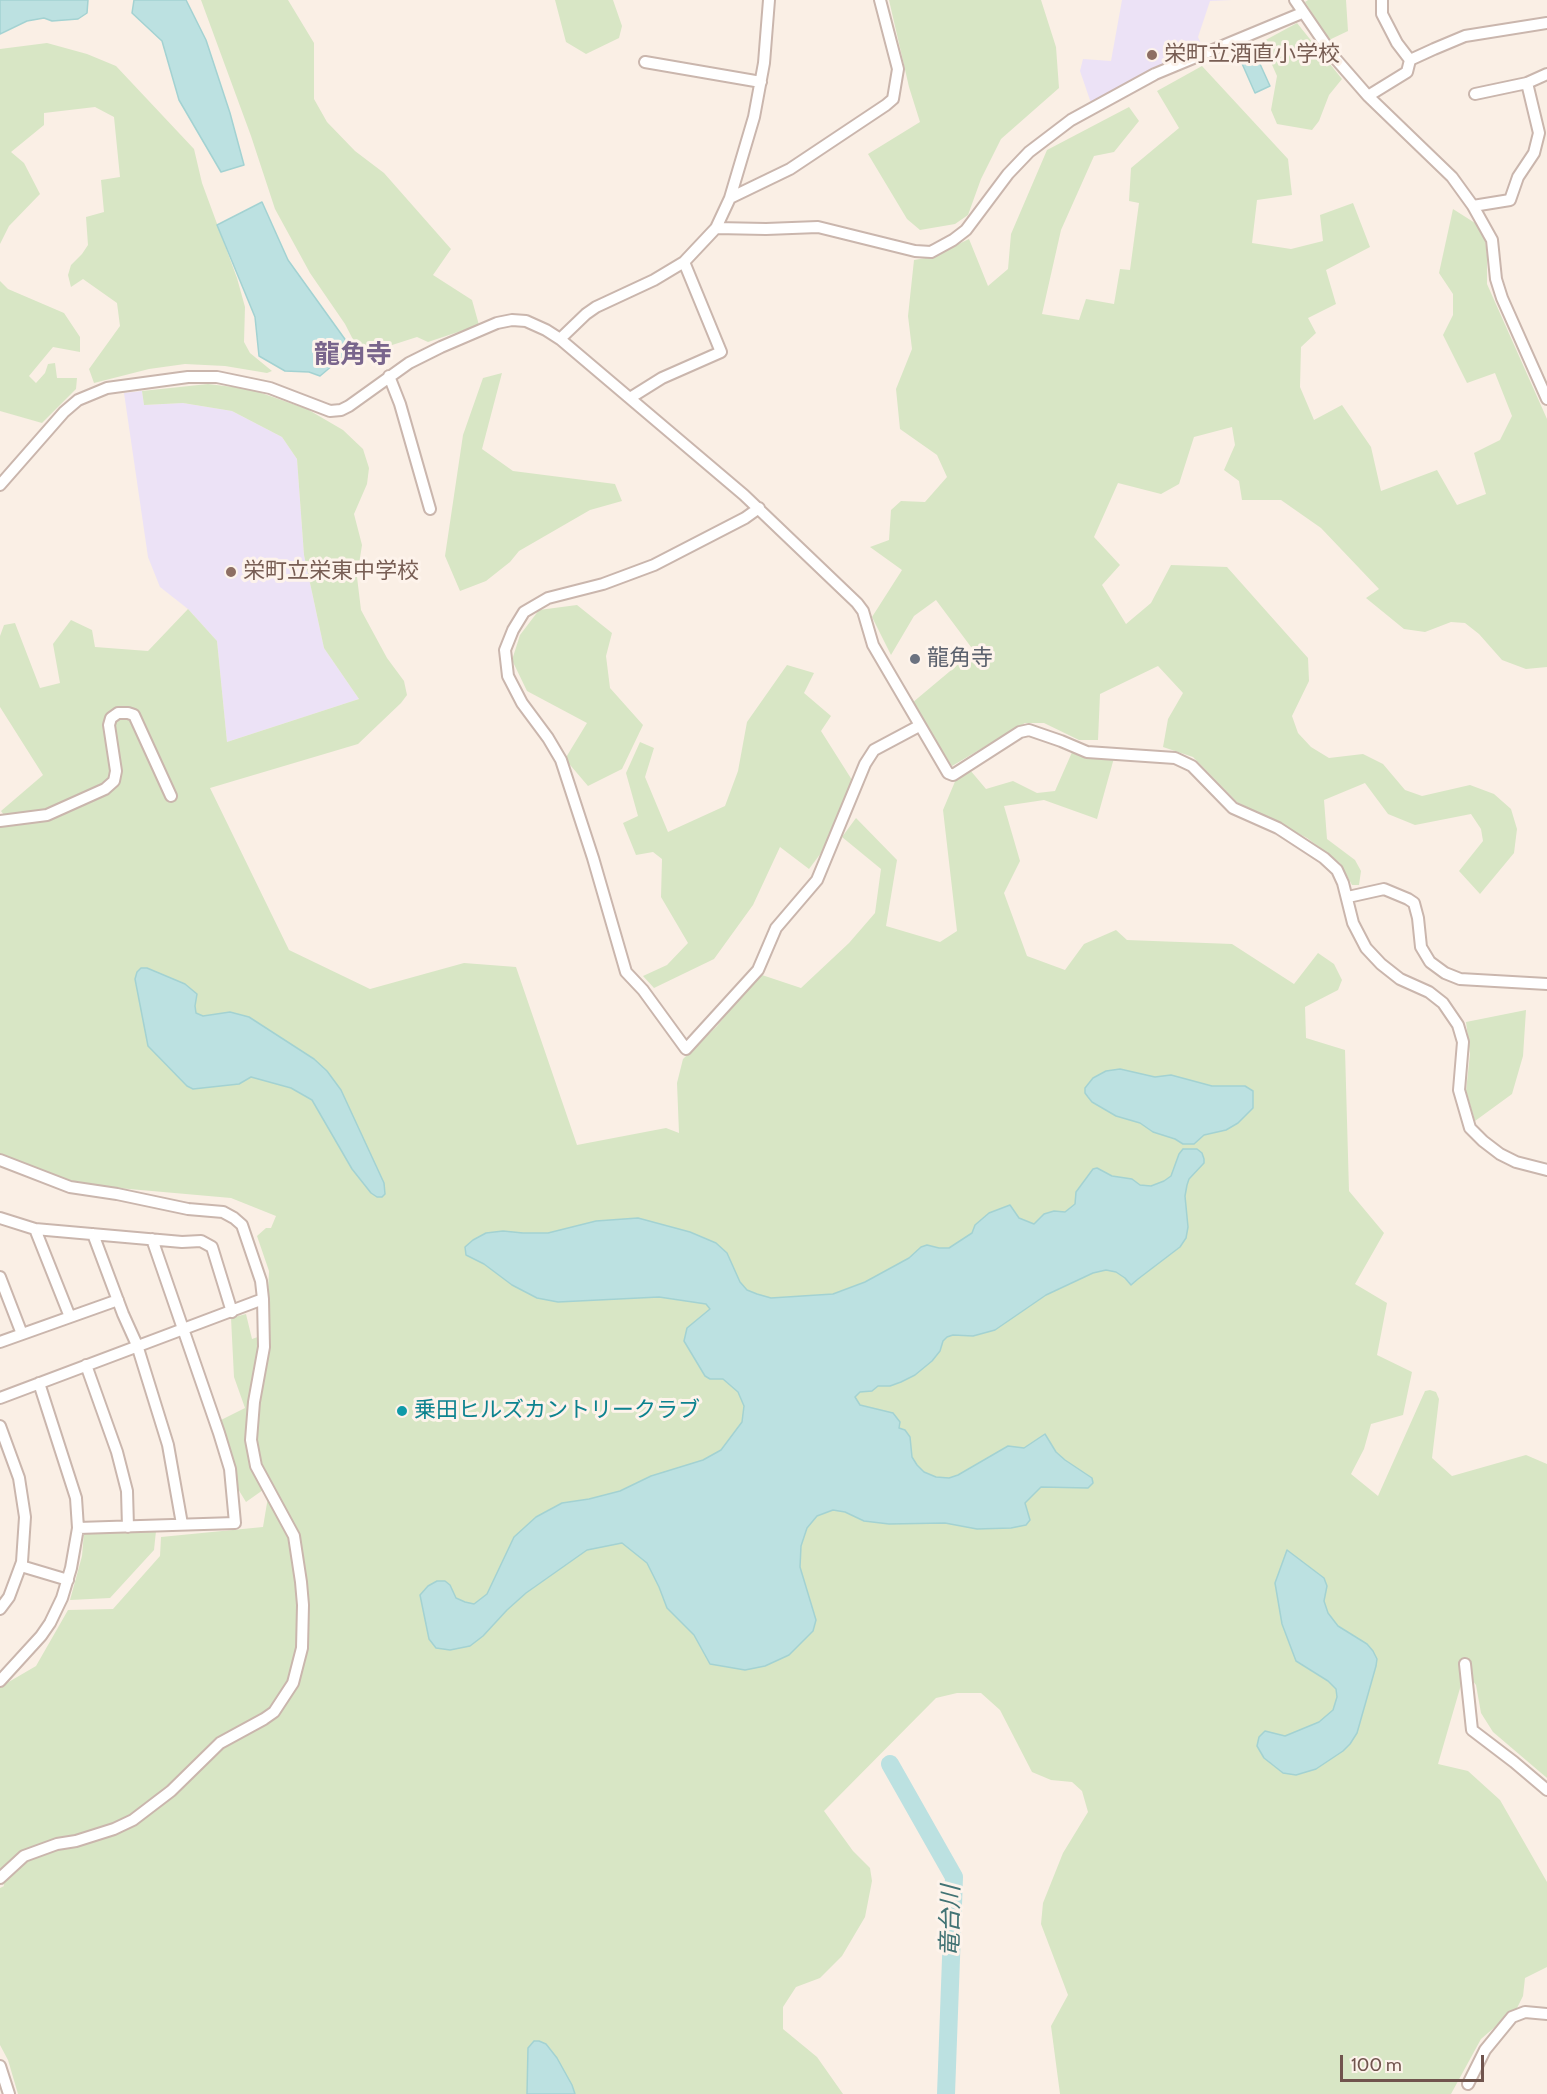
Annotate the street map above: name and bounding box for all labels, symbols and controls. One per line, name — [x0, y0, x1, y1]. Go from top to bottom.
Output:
place label: 栄町立酒直小学校 — [1164, 42, 1340, 68]
marker: 栄町立酒直小学校 — [1145, 48, 1159, 62]
district label: 龍角寺 — [314, 339, 392, 371]
place label: 栄町立栄東中学校 — [243, 559, 419, 585]
marker: 栄町立栄東中学校 — [224, 565, 238, 579]
place label: 龍角寺 — [927, 646, 993, 672]
marker: 龍角寺 — [908, 652, 922, 666]
place label: 乗田ヒルズカントリークラブ — [414, 1398, 700, 1424]
marker: 乗田ヒルズカントリークラブ — [395, 1404, 409, 1418]
water label: 竜台川 — [936, 1885, 966, 1957]
scale bar — [1343, 2043, 1487, 2081]
text: 100 m — [1351, 2054, 1402, 2076]

